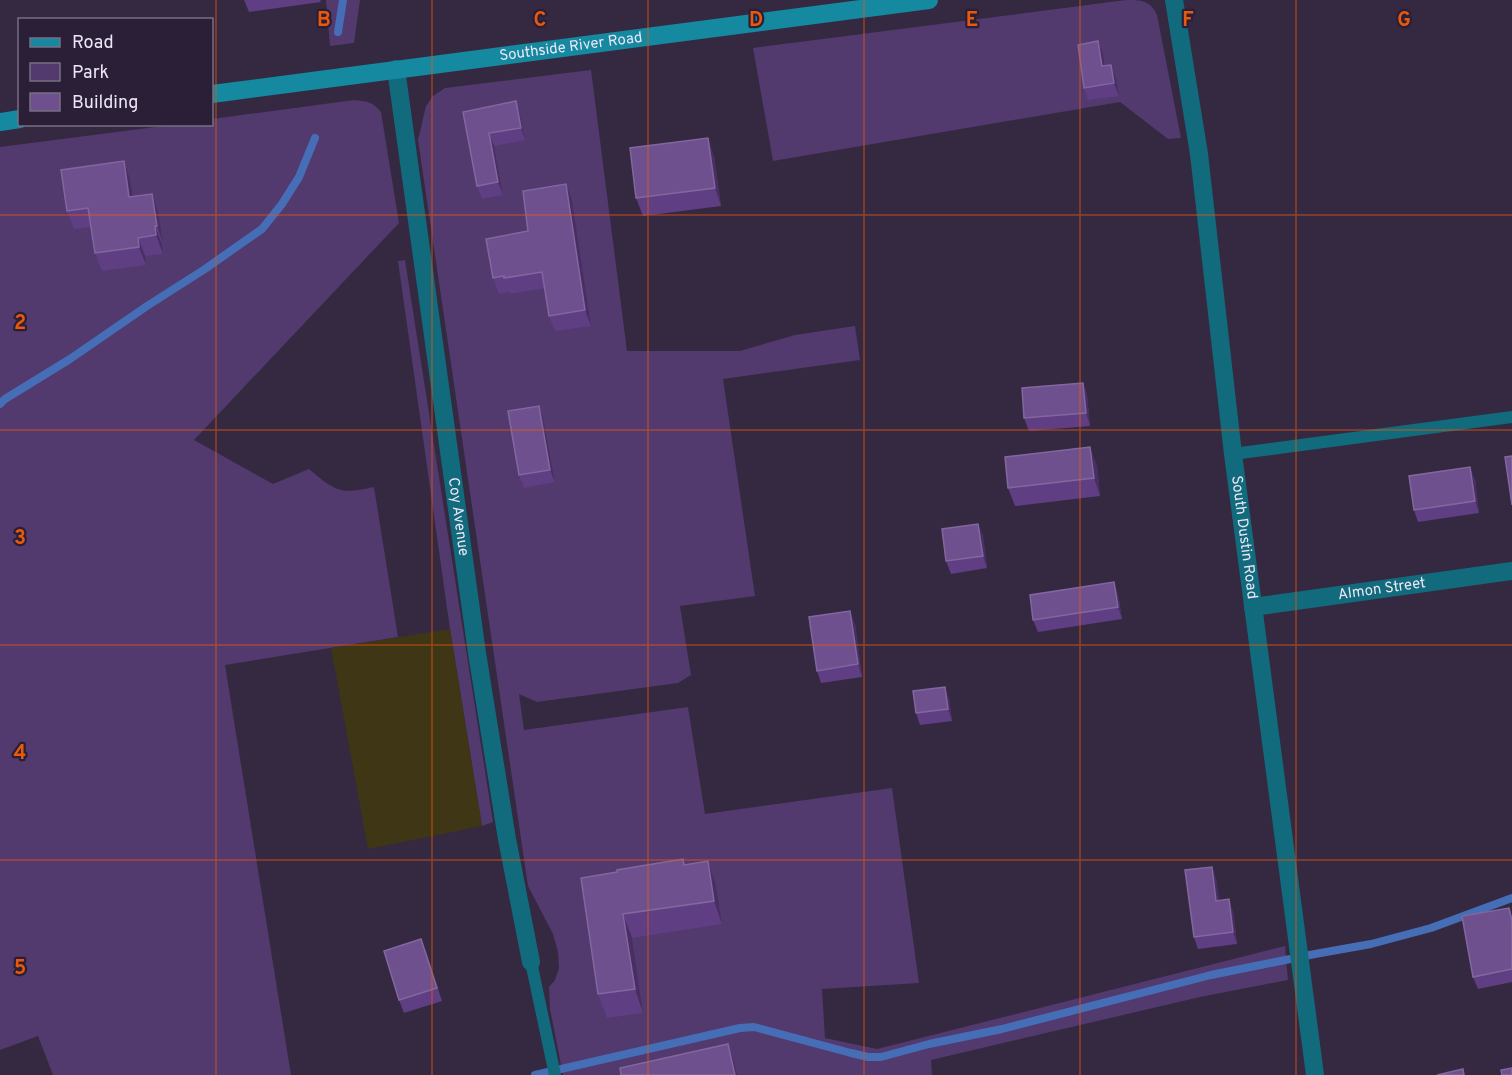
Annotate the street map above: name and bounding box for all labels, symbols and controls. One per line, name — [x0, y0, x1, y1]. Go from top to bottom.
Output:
text: B — [317, 8, 331, 34]
text: C — [534, 8, 546, 34]
text: D — [749, 8, 763, 34]
text: E — [966, 8, 978, 34]
text: F — [1182, 8, 1194, 34]
text: G — [1397, 8, 1411, 34]
legend — [18, 18, 213, 126]
street label: Southside River Road — [498, 28, 644, 66]
text: Road — [72, 32, 114, 55]
text: Park — [72, 62, 109, 85]
text: Building — [72, 92, 138, 115]
text: 2 — [14, 311, 26, 337]
street label: South Dustin Road — [1226, 474, 1262, 600]
street label: Coy Avenue — [443, 476, 473, 557]
text: 3 — [14, 526, 26, 552]
street label: Almon Street — [1337, 574, 1427, 605]
text: 4 — [14, 741, 26, 767]
text: 5 — [14, 956, 26, 982]

